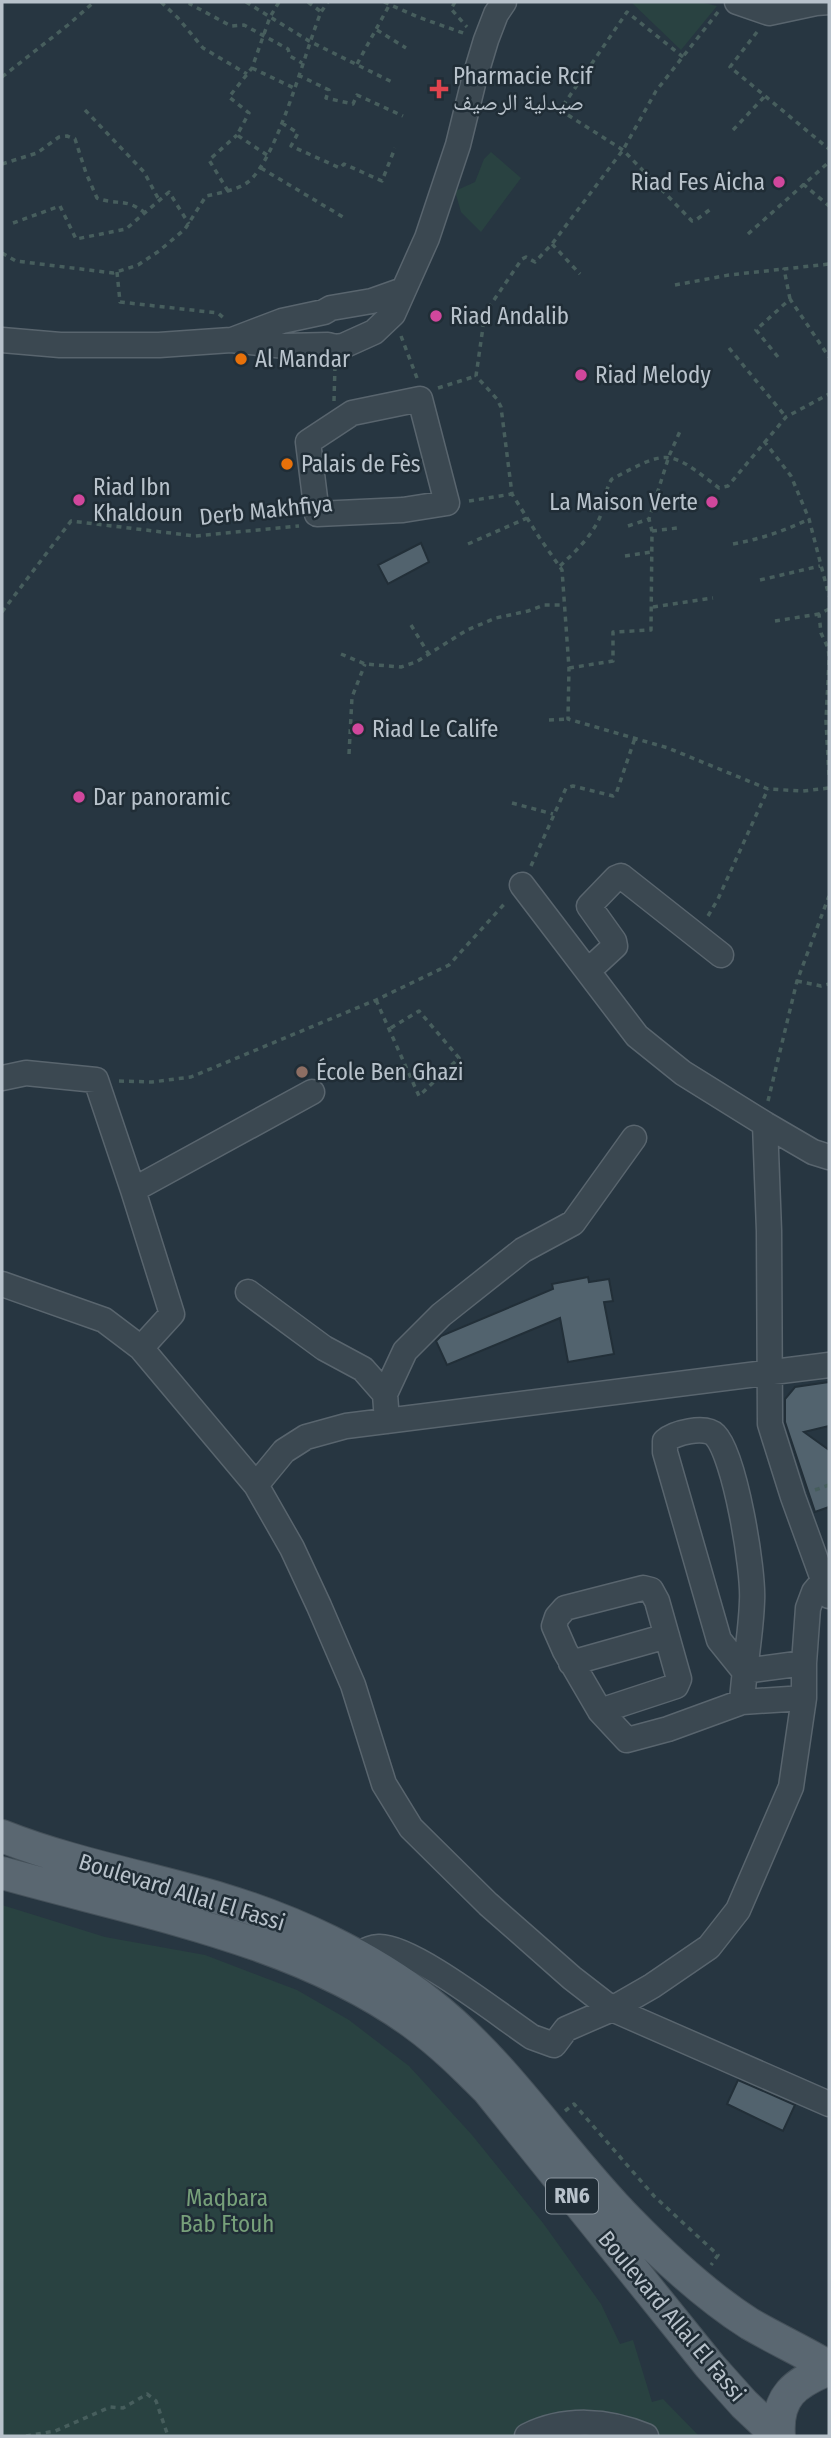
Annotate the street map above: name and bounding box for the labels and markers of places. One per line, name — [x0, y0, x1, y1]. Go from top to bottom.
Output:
place label: Pharmacie Rcif صيدلية الرصيف — [453, 62, 594, 116]
marker: Pharmacie Rcif صيدلية الرصيف — [431, 81, 447, 97]
place label: Riad Fes Aicha — [631, 168, 765, 196]
marker: Riad Fes Aicha — [771, 174, 787, 190]
place label: Riad Andalib — [450, 302, 569, 330]
marker: Riad Andalib — [428, 308, 444, 324]
place label: Al Mandar — [255, 345, 350, 373]
marker: Al Mandar — [233, 351, 249, 367]
place label: Riad Melody — [595, 361, 711, 389]
marker: Riad Melody — [573, 367, 589, 383]
place label: Palais de Fès — [301, 450, 421, 478]
marker: Palais de Fès — [279, 456, 295, 472]
place label: Riad Ibn Khaldoun — [93, 473, 183, 527]
place label: La Maison Verte — [549, 488, 698, 516]
marker: Riad Ibn Khaldoun — [71, 492, 87, 508]
marker: La Maison Verte — [704, 494, 720, 510]
place label: Riad Le Calife — [372, 715, 498, 743]
marker: Riad Le Calife — [350, 721, 366, 737]
place label: Dar panoramic — [93, 783, 230, 811]
marker: Dar panoramic — [71, 789, 87, 805]
place label: École Ben Ghazi — [316, 1057, 463, 1086]
marker: École Ben Ghazi — [294, 1064, 310, 1080]

